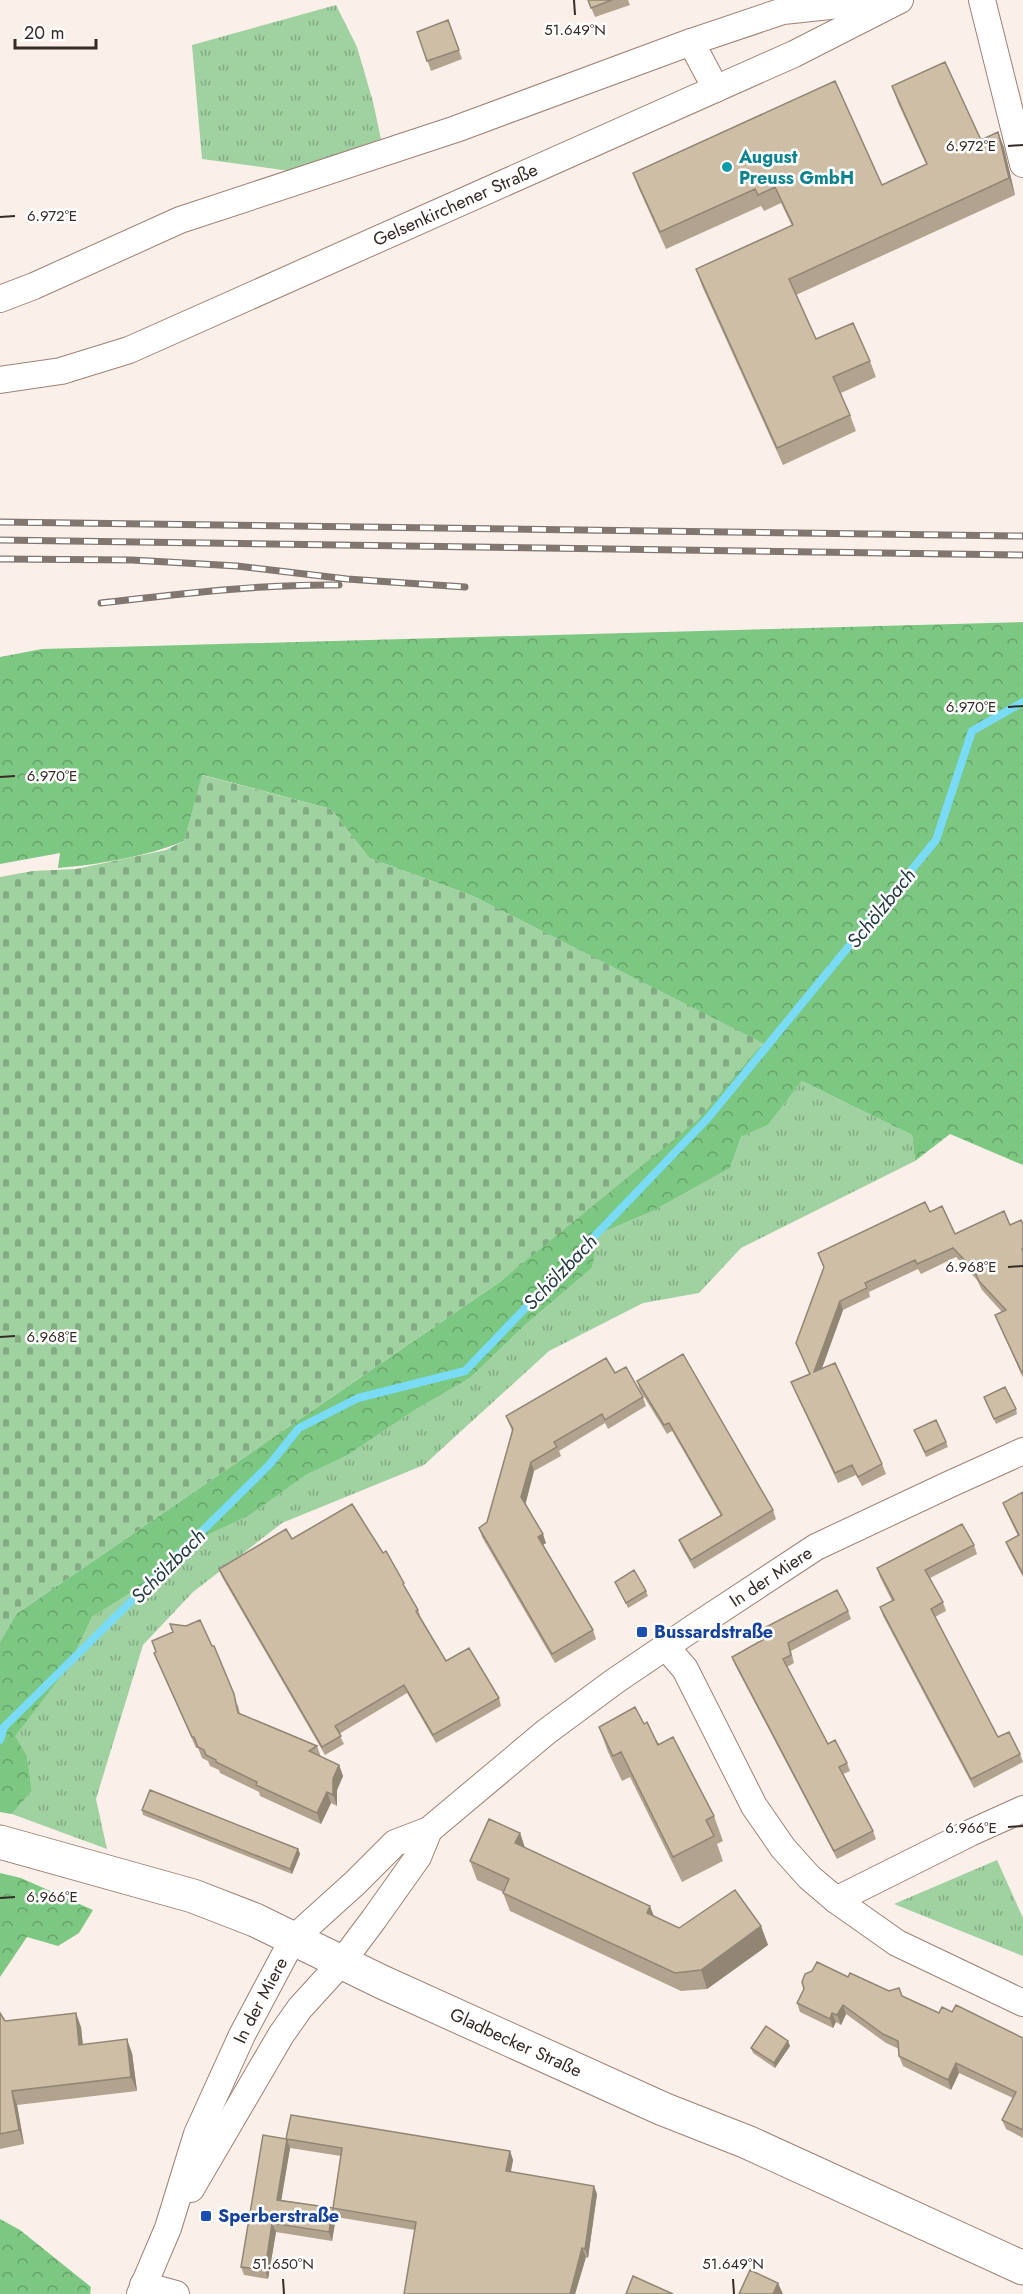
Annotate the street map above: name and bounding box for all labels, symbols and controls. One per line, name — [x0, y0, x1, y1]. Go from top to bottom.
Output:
scale bar — [15, 12, 96, 50]
text: 51.649°N — [544, 19, 606, 41]
text: 20 m — [24, 20, 64, 46]
text: 6.972°E — [946, 135, 996, 157]
place label: August Preuss GmbH — [738, 144, 854, 191]
street label: Gelsenkirchener Straße — [369, 157, 542, 253]
marker: August Preuss GmbH — [720, 160, 734, 174]
text: 6.972°E — [27, 205, 77, 227]
text: 6.970°E — [946, 696, 996, 718]
text: 6.970°E — [27, 765, 77, 787]
water label: Schölzbach — [840, 862, 923, 955]
water label: Schölzbach — [517, 1228, 604, 1317]
text: 6.968°E — [945, 1256, 997, 1278]
text: 6.968°E — [26, 1326, 78, 1348]
water label: Schölzbach — [124, 1522, 212, 1610]
street label: In der Miere — [724, 1540, 817, 1613]
place label: Bussardstraße — [654, 1619, 773, 1645]
marker: Bussardstraße — [635, 1625, 649, 1639]
text: 6.966°E — [945, 1817, 997, 1839]
text: 6.966°E — [26, 1886, 78, 1908]
street label: In der Miere — [227, 1953, 294, 2048]
street label: Gladbecker Straße — [446, 2001, 586, 2084]
place label: Sperberstraße — [218, 2203, 339, 2229]
marker: Sperberstraße — [199, 2209, 213, 2223]
text: 51.650°N — [252, 2253, 314, 2275]
text: 51.649°N — [702, 2253, 764, 2275]

